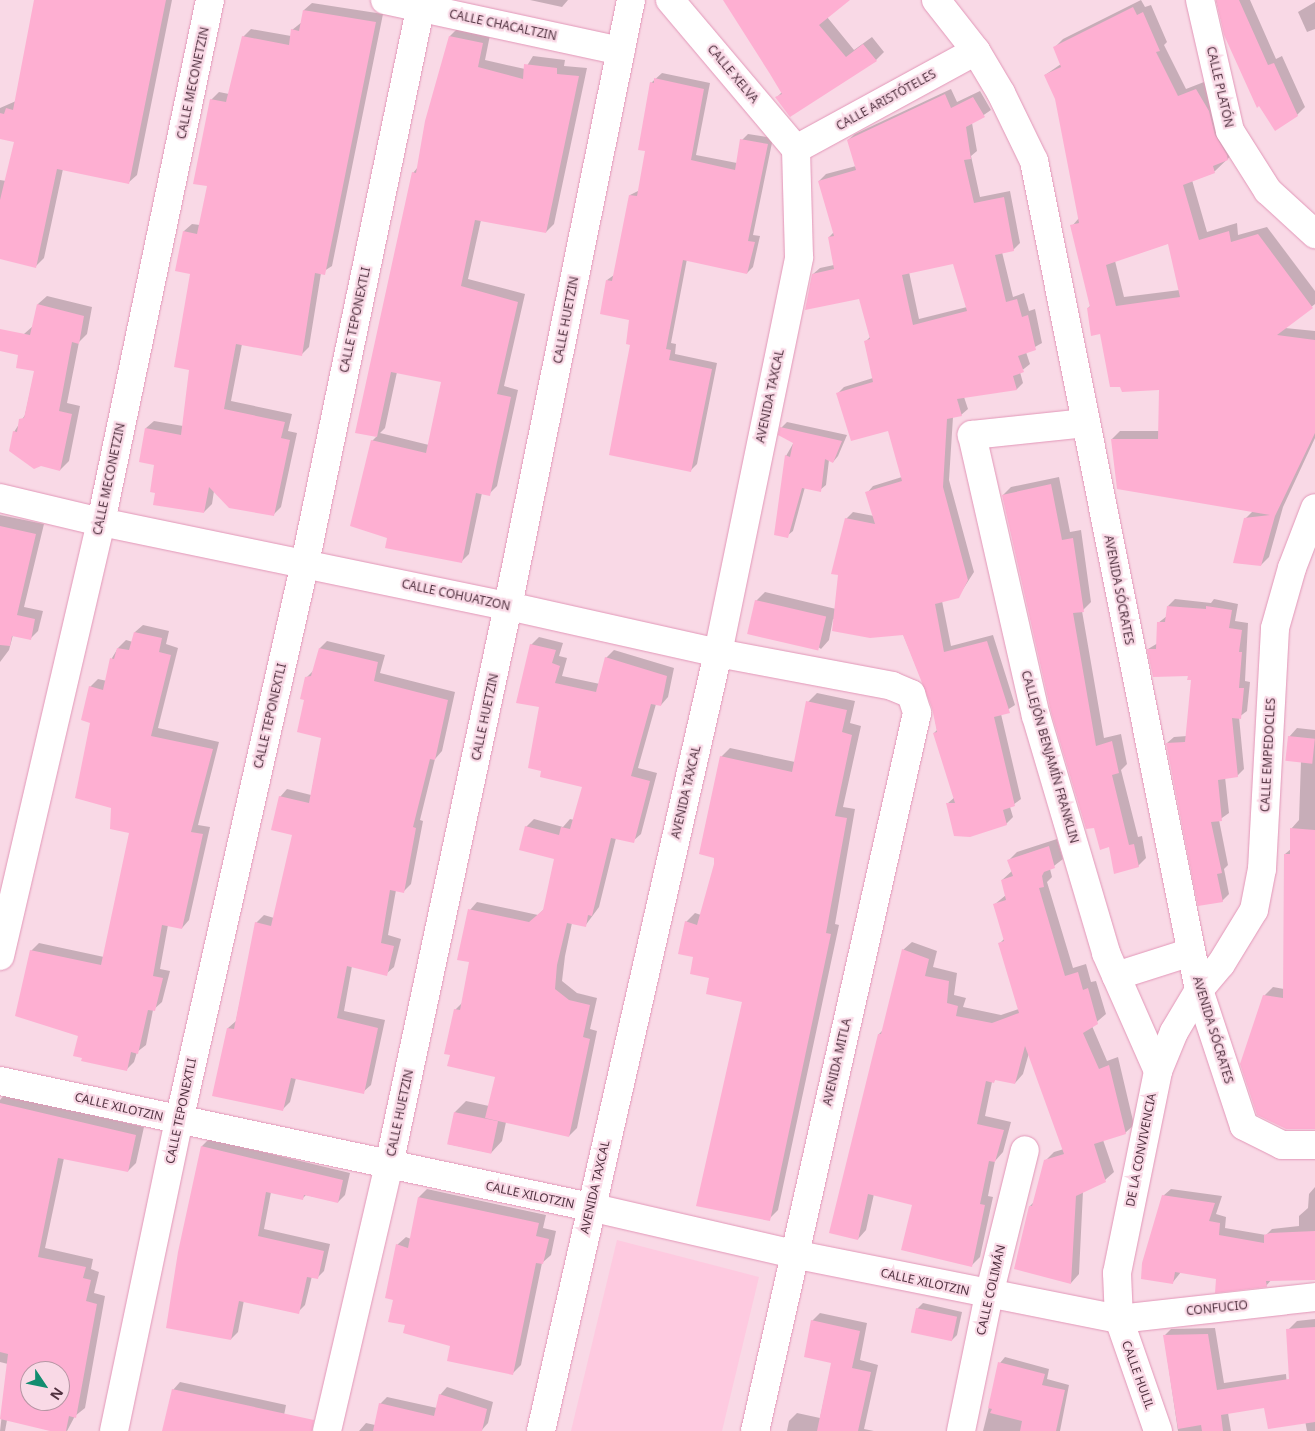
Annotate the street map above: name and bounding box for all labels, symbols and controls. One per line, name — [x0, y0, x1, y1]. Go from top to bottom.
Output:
street label: CALLE CHACALTZIN — [448, 7, 558, 43]
street label: CALLE MECONETZIN — [174, 26, 212, 140]
street label: CALLE XELVA — [704, 42, 762, 106]
street label: CALLE PLATÓN — [1204, 45, 1236, 129]
street label: CALLE ARISTÓTELES — [834, 67, 938, 133]
street label: CALLE TEPONEXTLI — [337, 266, 373, 374]
street label: CALLE HUETZIN — [550, 275, 582, 365]
street label: AVENIDA TAXCAL — [753, 348, 787, 444]
street label: CALLE MECONETZIN — [90, 422, 128, 536]
street label: AVENIDA SÓCRATES — [1101, 534, 1137, 646]
street label: CALLE COHUATZON — [400, 576, 512, 614]
street label: CALLE TEPONEXTLI — [251, 662, 289, 770]
street label: CALLEJÓN BENJAMÍN FRANKLIN — [1018, 669, 1082, 845]
street label: CALLE HUETZIN — [469, 672, 501, 762]
street label: CALLE EMPEDOCLES — [1258, 698, 1278, 812]
street label: AVENIDA TAXCAL — [668, 744, 704, 840]
street label: AVENIDA SÓCRATES — [1190, 975, 1236, 1085]
street label: AVENIDA MITLA — [820, 1017, 854, 1107]
street label: CALLE TEPONEXTLI — [163, 1057, 199, 1165]
street label: CALLE HUETZIN — [384, 1068, 416, 1158]
street label: CALLE XILOTZIN — [73, 1090, 165, 1124]
street label: DE LA CONVIVENCIA — [1123, 1092, 1159, 1208]
street label: AVENIDA TAXCAL — [577, 1139, 613, 1235]
street label: CALLE XILOTZIN — [484, 1179, 576, 1211]
street label: CALLE COLIMÁN — [974, 1243, 1008, 1337]
street label: CALLE XILOTZIN — [879, 1266, 971, 1298]
street label: CONFUCIO — [1185, 1298, 1249, 1318]
street label: CALLE HULIL — [1119, 1339, 1157, 1411]
north arrow — [20, 1361, 70, 1411]
text: N — [46, 1384, 68, 1404]

